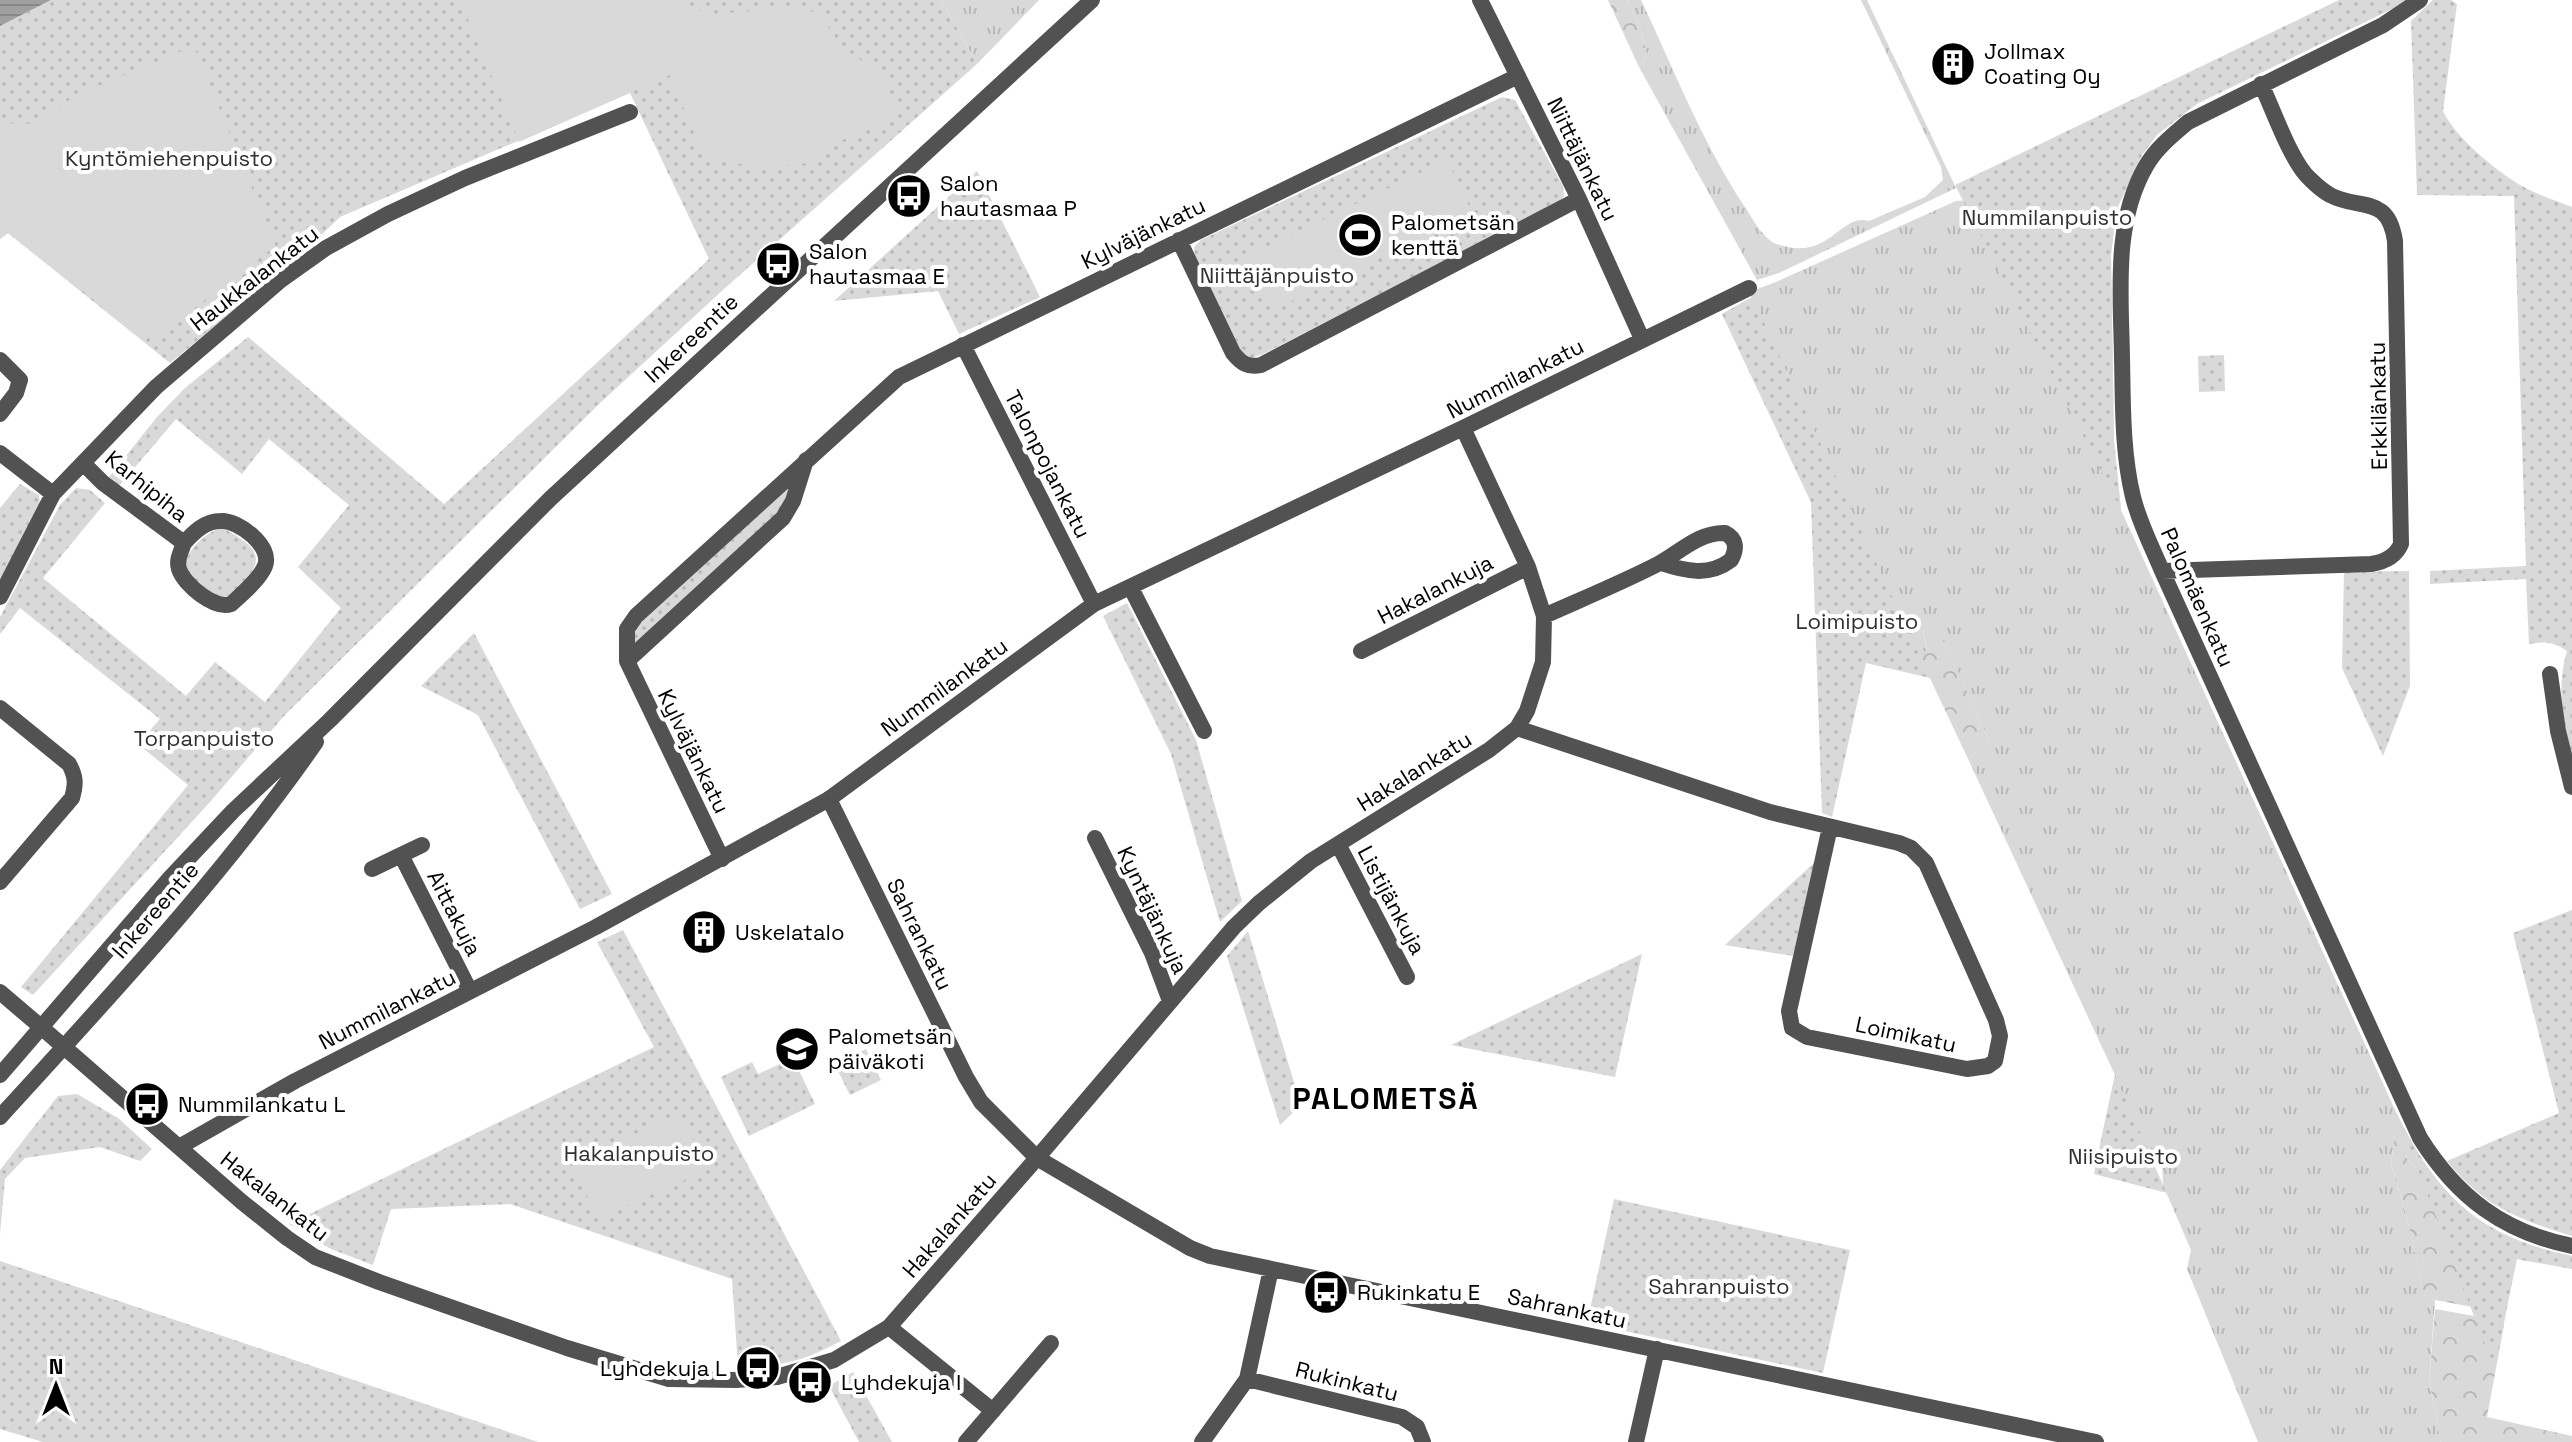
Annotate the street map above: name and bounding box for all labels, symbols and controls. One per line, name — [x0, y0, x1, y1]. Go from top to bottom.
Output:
place label: Jollmax Coating Oy — [1984, 37, 2101, 90]
building icon: Jollmax Coating Oy — [1929, 40, 1977, 88]
street label: Niittäjänkatu — [1541, 93, 1625, 225]
park label: Kyntömiehenpuisto — [65, 144, 273, 172]
place label: Salon hautasmaa P — [940, 169, 1077, 222]
bus stop icon: Salon hautasmaa P — [885, 172, 933, 220]
street label: Kylväjänkatu — [1076, 191, 1210, 275]
park label: Nummilanpuisto — [1962, 203, 2132, 231]
place label: Palometsän kenttä — [1391, 208, 1515, 261]
sports icon: Palometsän kenttä — [1336, 211, 1384, 259]
street label: Haukkalankatu — [184, 219, 324, 337]
place label: Salon hautasmaa E — [809, 237, 945, 290]
bus stop icon: Salon hautasmaa E — [754, 240, 802, 288]
park label: Niittäjänpuisto — [1200, 261, 1354, 289]
street label: Inkereentie — [638, 287, 744, 389]
street label: Nummilankatu — [1442, 331, 1588, 425]
street label: Erkkilänkatu — [2363, 342, 2393, 470]
street label: Talonpojankatu — [999, 385, 1097, 543]
street label: Karhipiha — [100, 444, 195, 528]
street label: Palomäenkatu — [2155, 523, 2241, 671]
street label: Hakalankuja — [1372, 548, 1498, 630]
park label: Loimipuisto — [1796, 607, 1918, 635]
street label: Nummilankatu — [875, 632, 1013, 742]
street label: Kylväjänkatu — [652, 684, 736, 818]
park label: Torpanpuisto — [134, 724, 274, 752]
street label: Hakalankatu — [1351, 725, 1477, 817]
street label: Listijänkuja — [1352, 841, 1433, 960]
street label: Kyntäjänkuja — [1111, 842, 1195, 979]
street label: Inkereentie — [105, 856, 205, 964]
street label: Aittakuja — [422, 865, 489, 961]
street label: Sahrankatu — [881, 874, 959, 994]
building icon: Uskelatalo — [680, 908, 728, 956]
place label: Uskelatalo — [735, 918, 845, 946]
street label: Nummilankatu — [314, 962, 460, 1056]
street label: Loimikatu — [1853, 1010, 1959, 1058]
place label: Palometsän päiväkoti — [828, 1022, 952, 1075]
school or university icon: Palometsän päiväkoti — [773, 1025, 821, 1073]
district label: PALOMETSÄ — [1293, 1079, 1479, 1118]
bus stop icon: Nummilankatu L — [123, 1080, 171, 1128]
place label: Nummilankatu L — [178, 1090, 346, 1118]
park label: Hakalanpuisto — [564, 1139, 714, 1167]
park label: Niisipuisto — [2068, 1142, 2178, 1170]
street label: Hakalankatu — [215, 1145, 335, 1247]
street label: Hakalankatu — [896, 1167, 1002, 1283]
bus stop icon: Rukinkatu E — [1302, 1268, 1350, 1316]
park label: Sahranpuisto — [1648, 1272, 1790, 1300]
place label: Rukinkatu E — [1357, 1278, 1480, 1306]
street label: Sahrankatu — [1505, 1282, 1629, 1334]
bus stop icon: Lyhdekuja L — [734, 1344, 782, 1392]
north arrow — [16, 1346, 96, 1426]
text: N — [49, 1352, 63, 1380]
place label: Lyhdekuja L — [600, 1354, 727, 1382]
street label: Rukinkatu — [1293, 1355, 1401, 1407]
bus stop icon: Lyhdekuja I — [786, 1358, 834, 1406]
place label: Lyhdekuja I — [841, 1368, 961, 1396]

